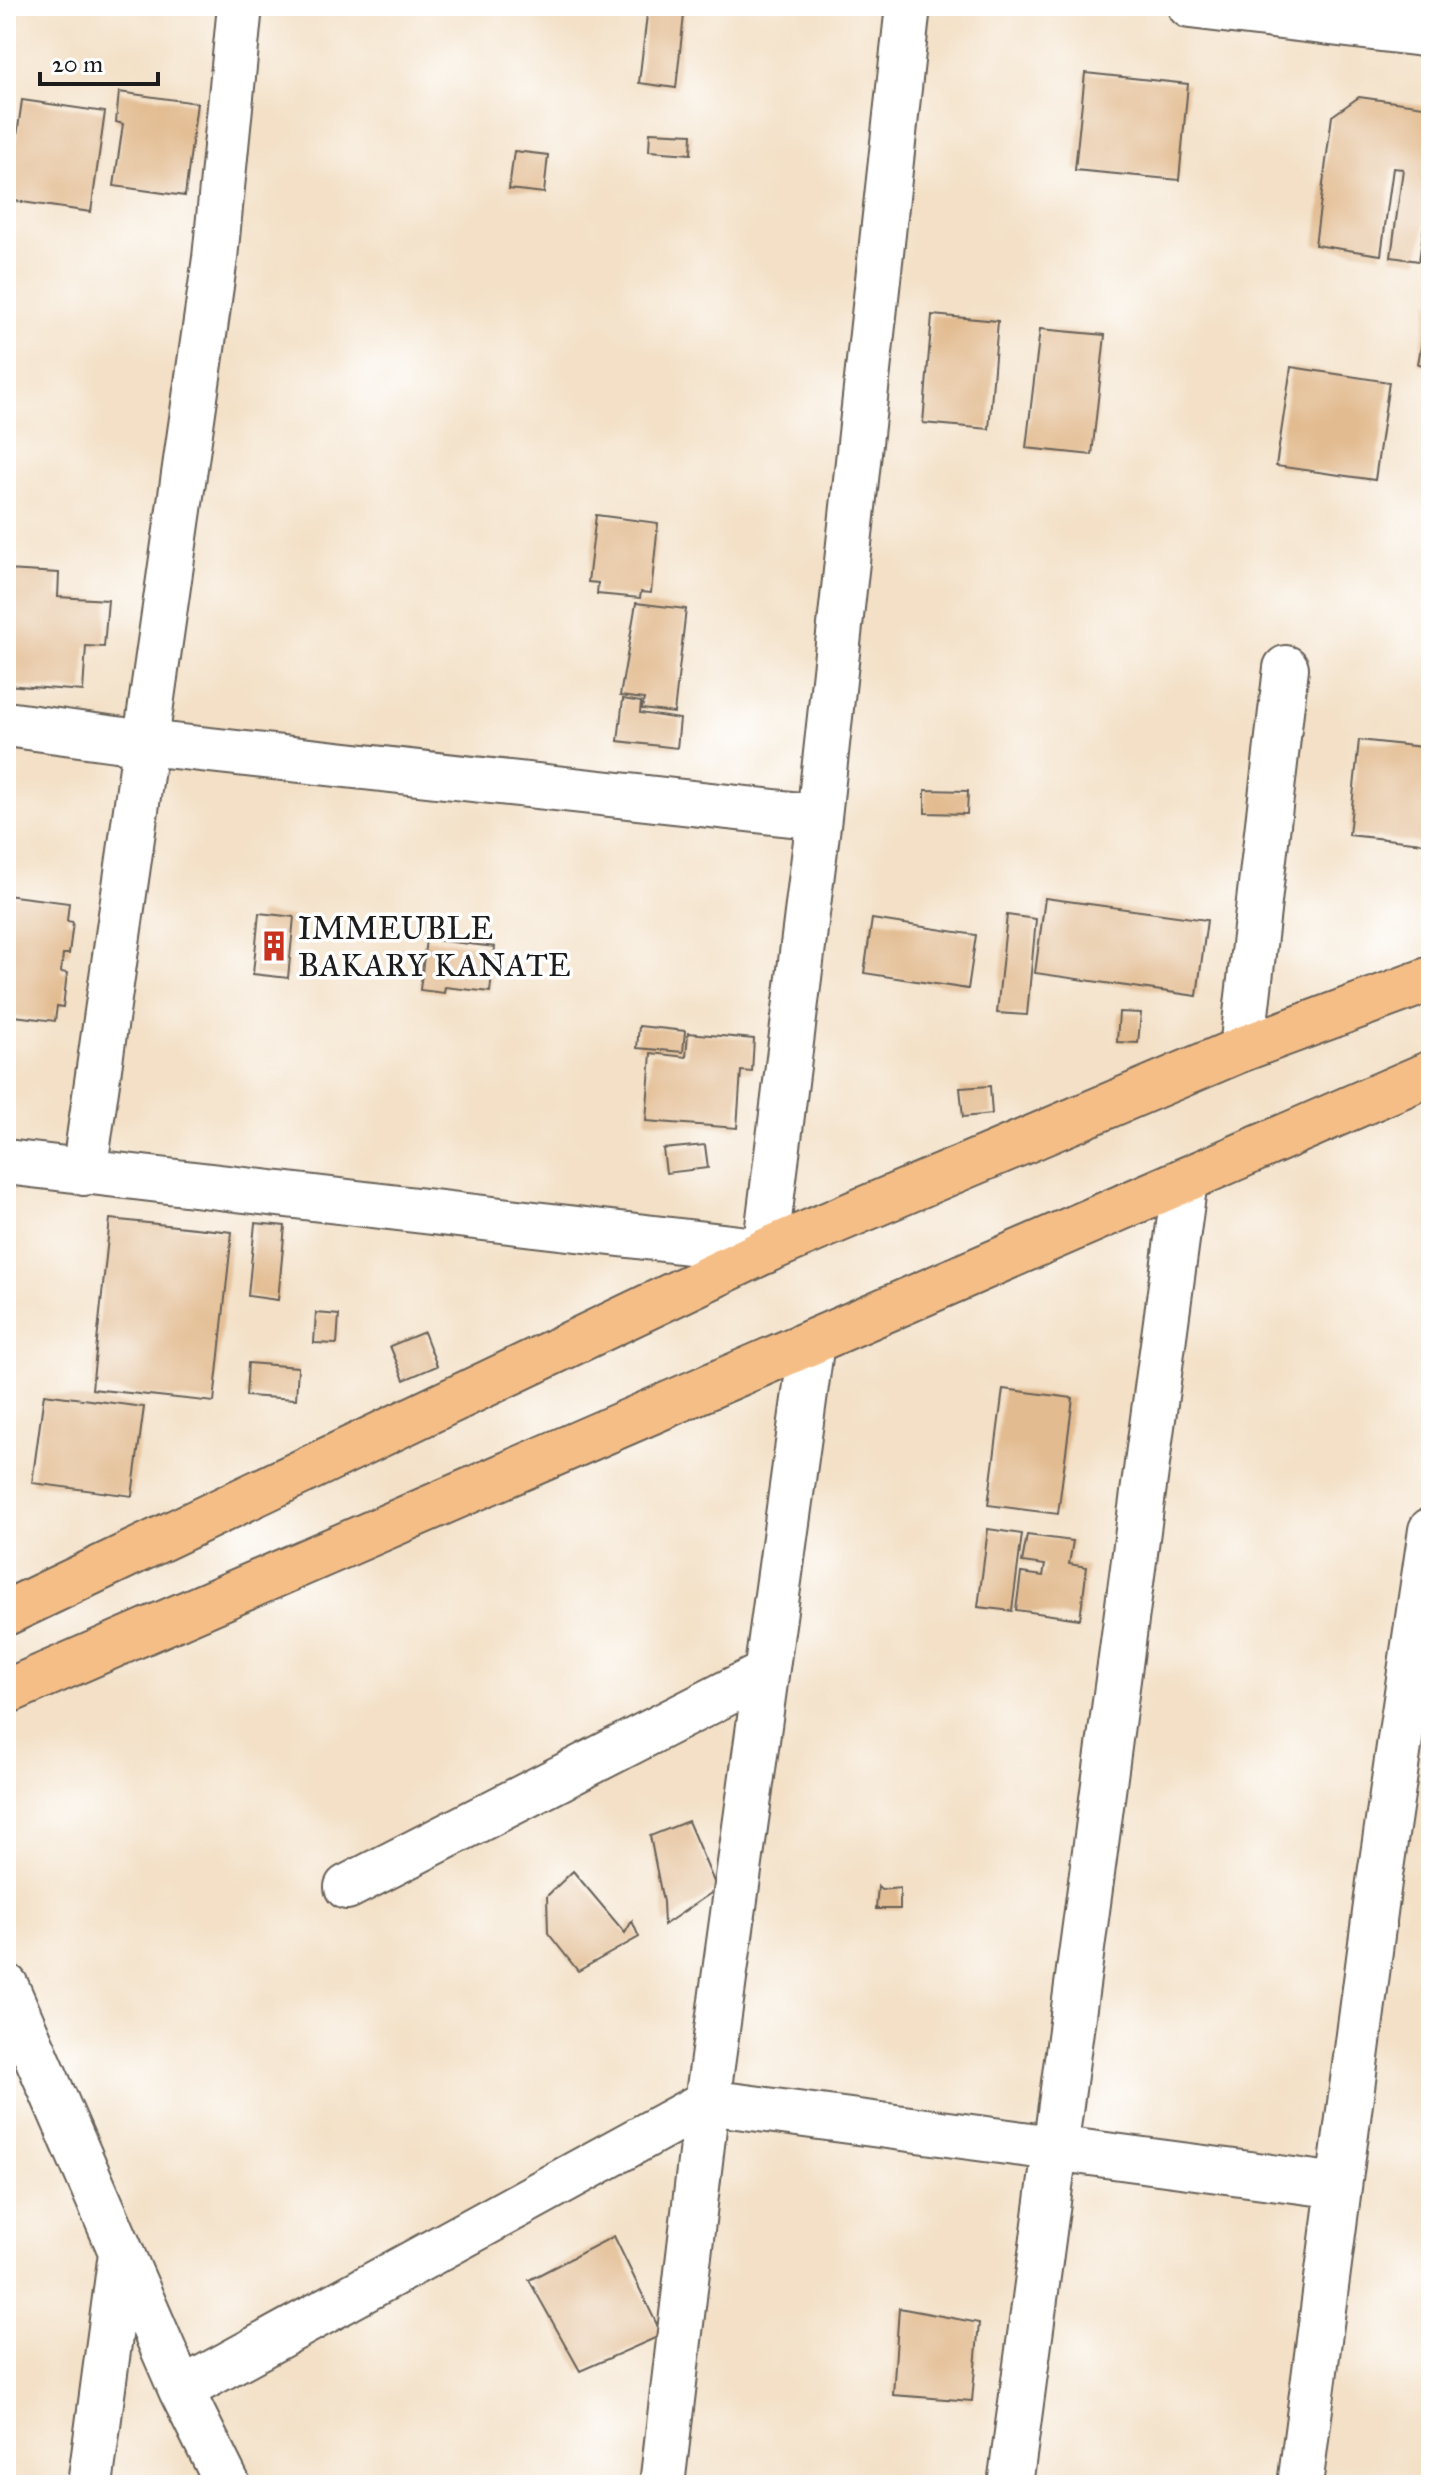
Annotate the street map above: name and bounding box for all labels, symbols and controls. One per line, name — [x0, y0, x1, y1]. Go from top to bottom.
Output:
scale bar — [40, 36, 158, 86]
text: 20 m — [52, 49, 103, 79]
place label: IMMEUBLE BAKARY KANATE — [298, 909, 571, 985]
building icon: IMMEUBLE BAKARY KANATE — [257, 929, 291, 963]

